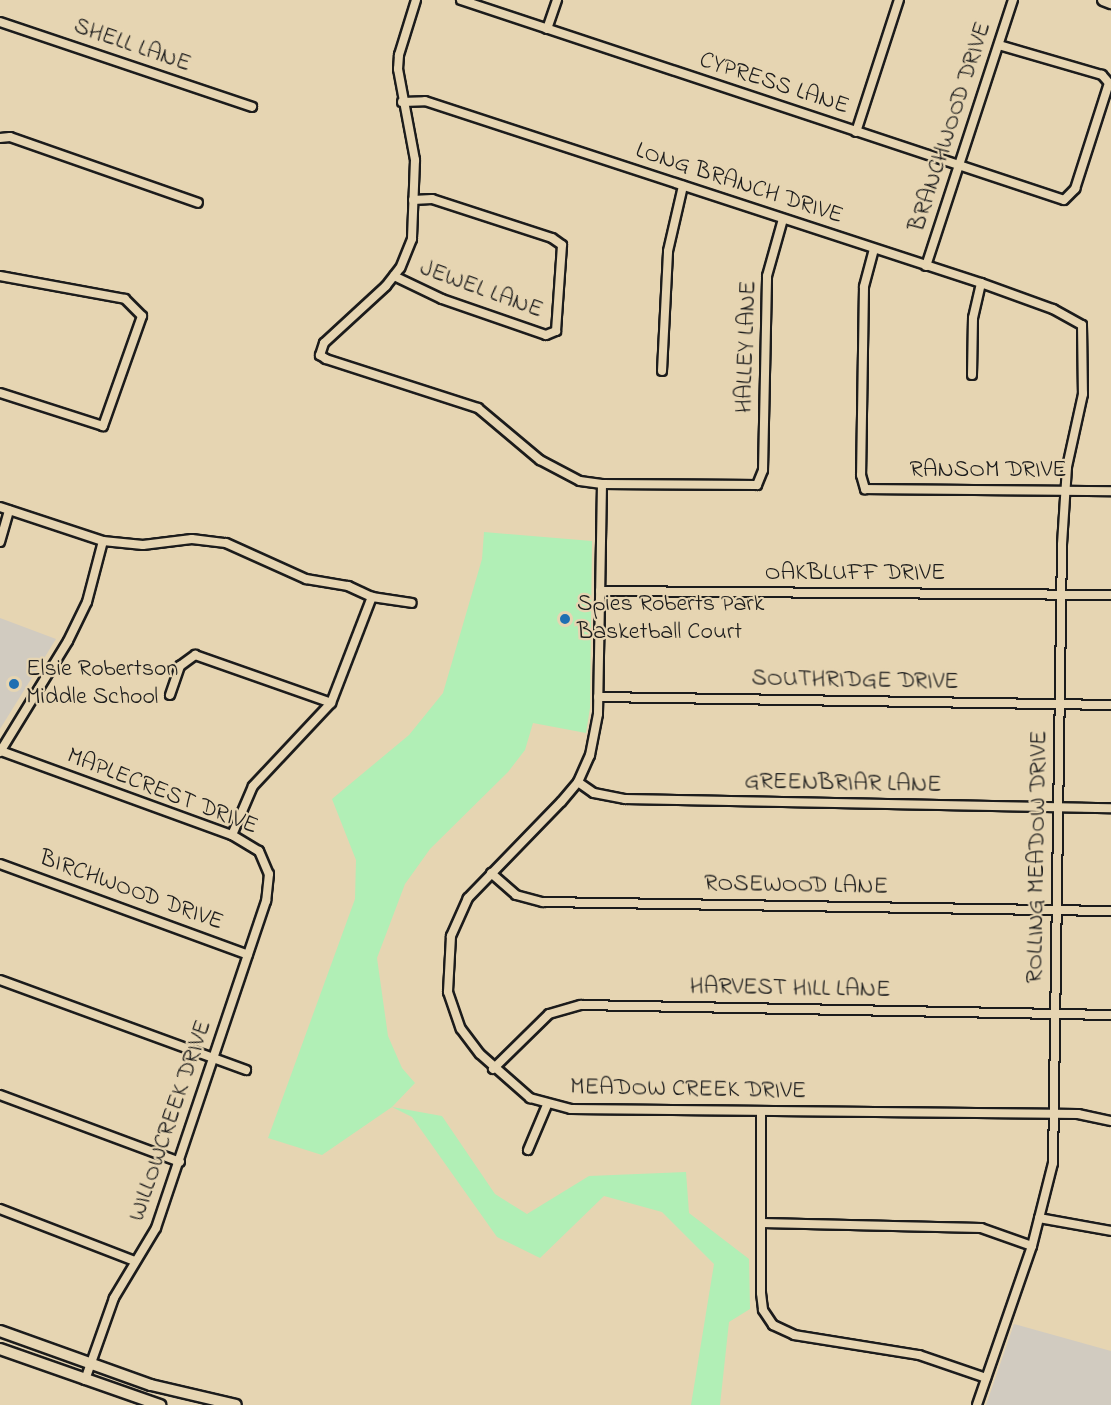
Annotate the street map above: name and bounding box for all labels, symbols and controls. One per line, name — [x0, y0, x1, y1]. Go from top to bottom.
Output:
street label: SHELL LANE — [70, 13, 194, 79]
street label: BRANCHWOOD DRIVE — [903, 18, 999, 236]
street label: CYPRESS LANE — [696, 46, 852, 122]
street label: LONG BRANCH DRIVE — [632, 137, 846, 231]
street label: JEWEL LANE — [416, 254, 546, 326]
street label: HALLEY LANE — [730, 280, 764, 414]
street label: RANSOM DRIVE — [910, 457, 1066, 485]
street label: OAKBLUFF DRIVE — [765, 560, 945, 588]
place label: Spies Roberts Park Basketball Court — [577, 591, 764, 647]
marker: Spies Roberts Park Basketball Court — [558, 612, 572, 626]
place label: Elsie Robertson Middle School — [26, 656, 178, 712]
street label: SOUTHRIDGE DRIVE — [751, 665, 959, 697]
marker: Elsie Robertson Middle School — [7, 677, 21, 691]
street label: ROLLING MEADOW DRIVE — [1021, 730, 1055, 984]
street label: MAPLECREST DRIVE — [62, 742, 262, 842]
street label: GREENBRIAR LANE — [744, 768, 942, 800]
street label: BIRCHWOOD DRIVE — [35, 844, 227, 938]
street label: ROSEWOOD LANE — [704, 870, 888, 902]
street label: HARVEST HILL LANE — [689, 973, 891, 1005]
street label: WILLOWCREEK DRIVE — [123, 1017, 219, 1225]
street label: MEADOW CREEK DRIVE — [570, 1074, 806, 1106]

